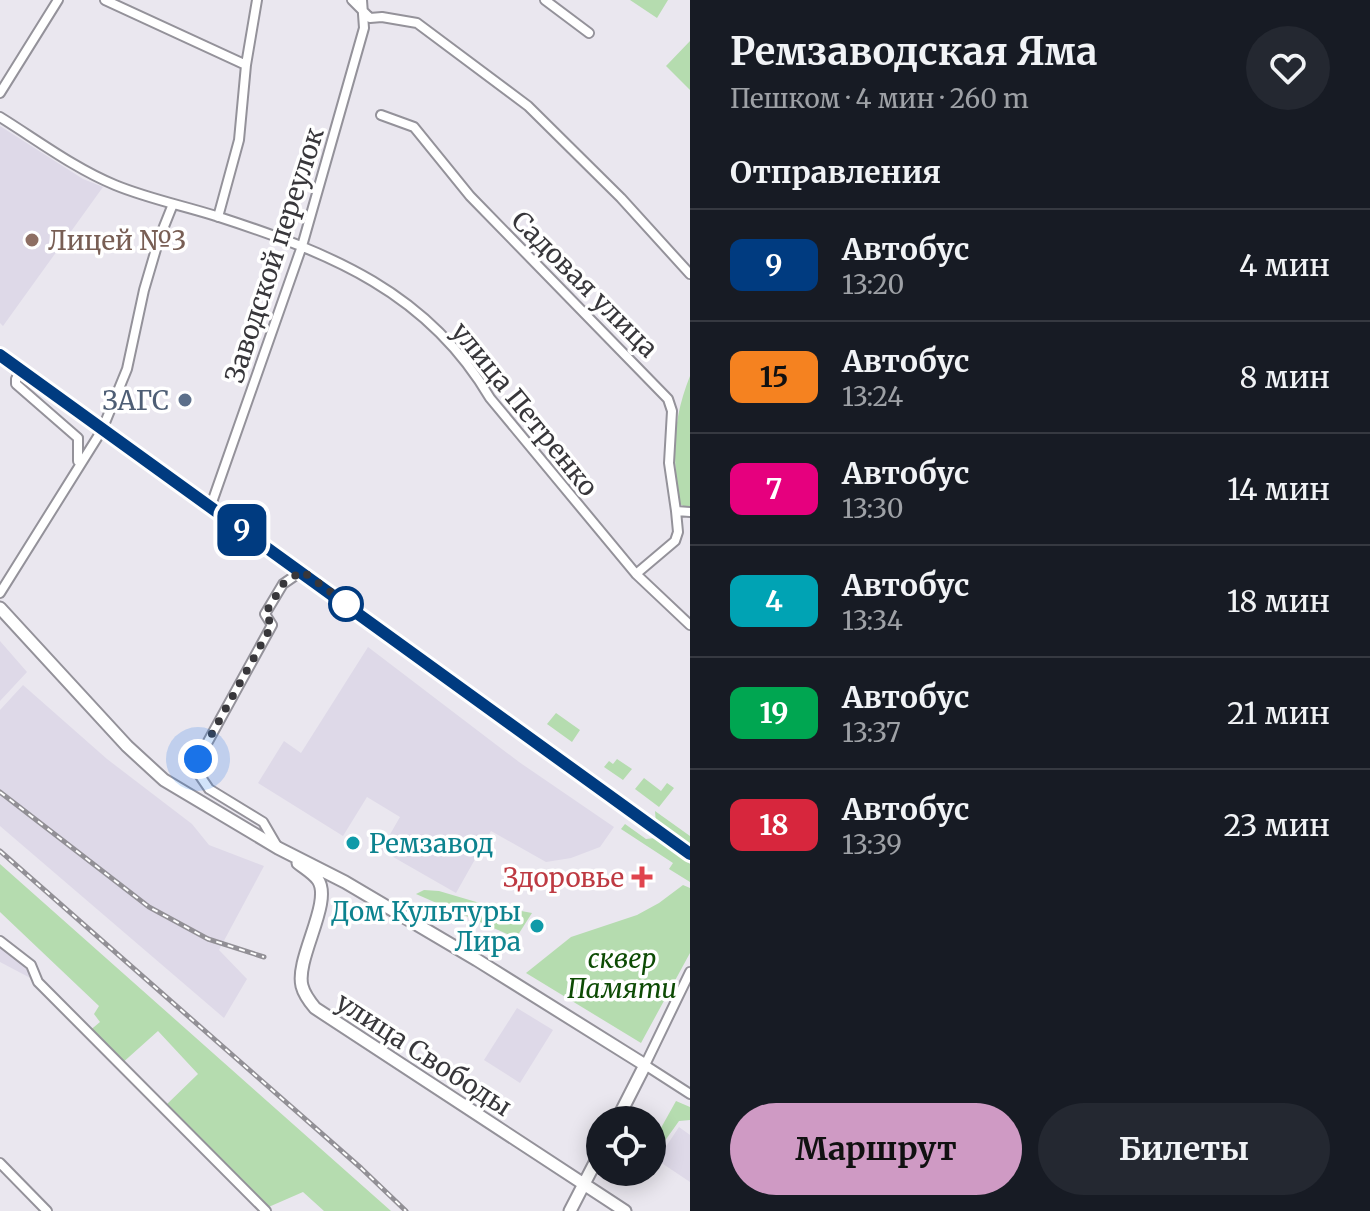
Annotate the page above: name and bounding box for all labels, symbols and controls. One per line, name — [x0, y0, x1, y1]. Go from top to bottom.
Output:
button: heart — [1246, 26, 1330, 110]
text: Ремзаводская Яма — [730, 28, 1097, 75]
text: Пешком · 4 мин · 260 m — [730, 82, 1029, 115]
street label: Заводской переулок — [217, 123, 331, 387]
text: Отправления — [730, 153, 941, 191]
street label: Садовая улица — [505, 204, 665, 364]
place label: Лицей №3 — [48, 224, 186, 257]
text: Автобус — [842, 230, 969, 268]
marker: Лицей №3 — [23, 231, 41, 249]
text: 4 мин — [1239, 246, 1330, 284]
text: 9 — [765, 247, 783, 283]
text: 13:20 — [842, 268, 904, 301]
street label: улица Петренко — [445, 315, 605, 503]
text: Автобус — [842, 342, 969, 380]
text: 8 мин — [1240, 358, 1330, 396]
text: 15 — [760, 359, 788, 395]
text: 13:24 — [842, 380, 903, 413]
place label: ЗАГС — [103, 384, 169, 417]
marker: ЗАГС — [176, 391, 194, 409]
text: Автобус — [842, 454, 969, 492]
text: 14 мин — [1227, 470, 1330, 508]
text: 7 — [766, 471, 782, 507]
text: 13:30 — [842, 492, 904, 525]
line badge: 9 — [216, 504, 268, 556]
text: 9 — [233, 512, 251, 548]
text: Автобус — [842, 566, 969, 604]
text: 18 мин — [1227, 582, 1330, 620]
text: 4 — [765, 583, 783, 619]
unlabelled marker — [329, 587, 363, 621]
text: 13:34 — [842, 604, 903, 637]
text: Автобус — [842, 678, 969, 716]
text: 21 мин — [1227, 694, 1330, 732]
text: 19 — [760, 695, 788, 731]
text: 13:37 — [842, 716, 901, 749]
your location — [178, 739, 218, 779]
text: Автобус — [842, 790, 969, 828]
text: 23 мин — [1223, 806, 1330, 844]
text: 18 — [759, 807, 789, 843]
place label: Ремзавод — [369, 827, 494, 860]
text: 13:39 — [842, 828, 902, 861]
marker: Ремзавод — [344, 834, 362, 852]
place label: Здоровье — [503, 861, 624, 894]
marker: Здоровье — [631, 866, 653, 888]
place label: Дом Культуры Лира — [331, 895, 521, 958]
marker: Дом Культуры Лира — [528, 917, 546, 935]
park label: сквер Памяти — [567, 942, 677, 1005]
street label: улица Свободы — [330, 985, 518, 1123]
button: Маршрут — [730, 1103, 1022, 1195]
button: Билеты — [1038, 1103, 1330, 1195]
map controls — [586, 1106, 666, 1186]
button: locate — [586, 1106, 666, 1186]

